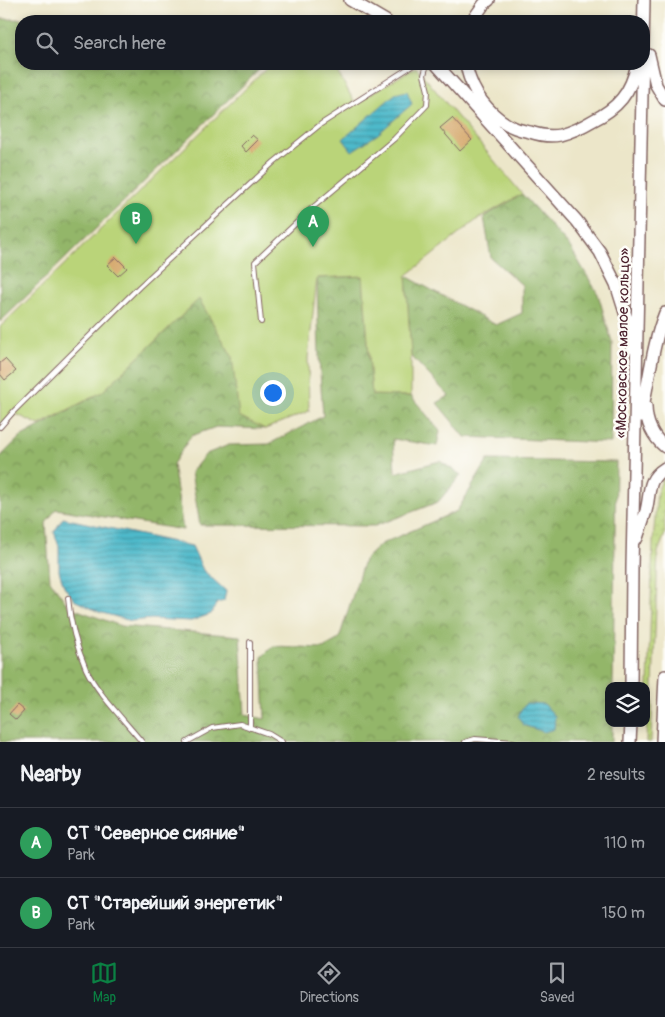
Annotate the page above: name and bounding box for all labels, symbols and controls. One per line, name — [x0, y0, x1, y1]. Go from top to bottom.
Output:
search box — [15, 15, 650, 70]
icon: search — [33, 29, 61, 57]
text: Search here — [73, 31, 166, 55]
pin: B — [120, 203, 152, 244]
pin: A — [297, 206, 329, 247]
street label: «Московское малое кольцо» — [612, 247, 634, 438]
your location — [260, 380, 286, 406]
map controls — [605, 682, 650, 727]
button: layers — [605, 682, 650, 727]
text: Nearby — [20, 761, 81, 788]
text: 2 results — [587, 765, 645, 785]
text: СТ "Северное сияние" — [67, 821, 245, 845]
text: A — [31, 833, 41, 853]
text: 110 m — [604, 833, 645, 853]
text: Park — [67, 845, 95, 865]
text: СТ "Старейший энергетик" — [67, 891, 283, 915]
text: B — [31, 903, 41, 923]
text: 150 m — [601, 903, 645, 923]
text: Park — [67, 915, 95, 935]
tab: Map — [90, 959, 118, 1006]
tab: Directions — [299, 959, 359, 1006]
tab: Saved — [540, 959, 575, 1006]

